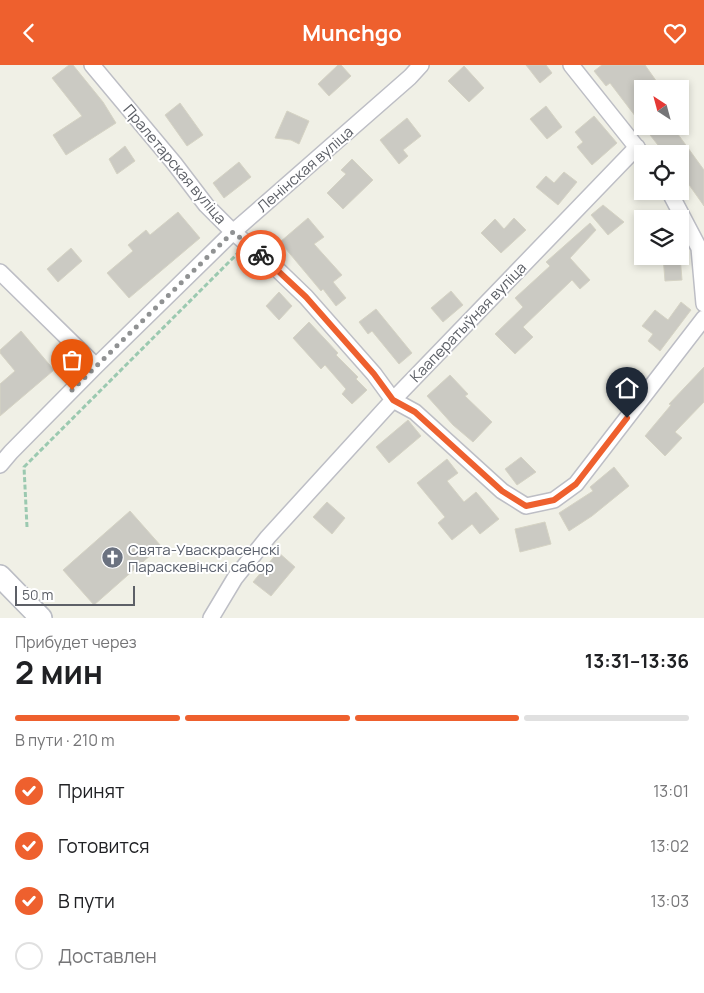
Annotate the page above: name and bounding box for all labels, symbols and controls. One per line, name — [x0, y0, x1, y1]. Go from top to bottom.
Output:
text: Munchgo — [302, 18, 402, 48]
icon: back — [15, 19, 43, 47]
icon: heart — [661, 19, 689, 47]
north arrow — [634, 80, 689, 135]
map controls — [634, 80, 689, 265]
street label: Пралетарская вуліца — [119, 100, 231, 228]
street label: Ленінская вуліца — [252, 121, 358, 217]
button: locate — [634, 145, 689, 200]
button: layers — [634, 210, 689, 265]
courier — [236, 230, 286, 280]
icon: bike — [247, 241, 275, 269]
street label: Кааператыўная вуліца — [405, 257, 531, 387]
pin — [51, 339, 93, 390]
icon: bag — [58, 346, 86, 374]
pin — [606, 367, 648, 418]
icon: home — [613, 374, 641, 402]
place label: Свята-Уваскрасенскі Параскевінскі сабор — [128, 539, 280, 577]
church icon: Свята-Уваскрасенскі Параскевінскі сабор — [100, 546, 124, 570]
scale bar — [15, 583, 135, 606]
text: 50 m — [22, 585, 53, 604]
text: Прибудет через — [15, 631, 137, 653]
text: 13:31–13:36 — [585, 648, 689, 674]
text: 2 мин — [15, 650, 103, 694]
text: В пути · 210 m — [15, 729, 115, 751]
icon: check — [15, 777, 43, 805]
text: Принят — [58, 778, 125, 804]
text: 13:01 — [653, 780, 689, 802]
icon: check — [15, 832, 43, 860]
text: Готовится — [58, 833, 150, 859]
text: 13:02 — [650, 835, 689, 857]
icon: check — [15, 887, 43, 915]
text: В пути — [58, 888, 115, 914]
text: 13:03 — [651, 890, 689, 912]
text: Доставлен — [58, 943, 157, 969]

